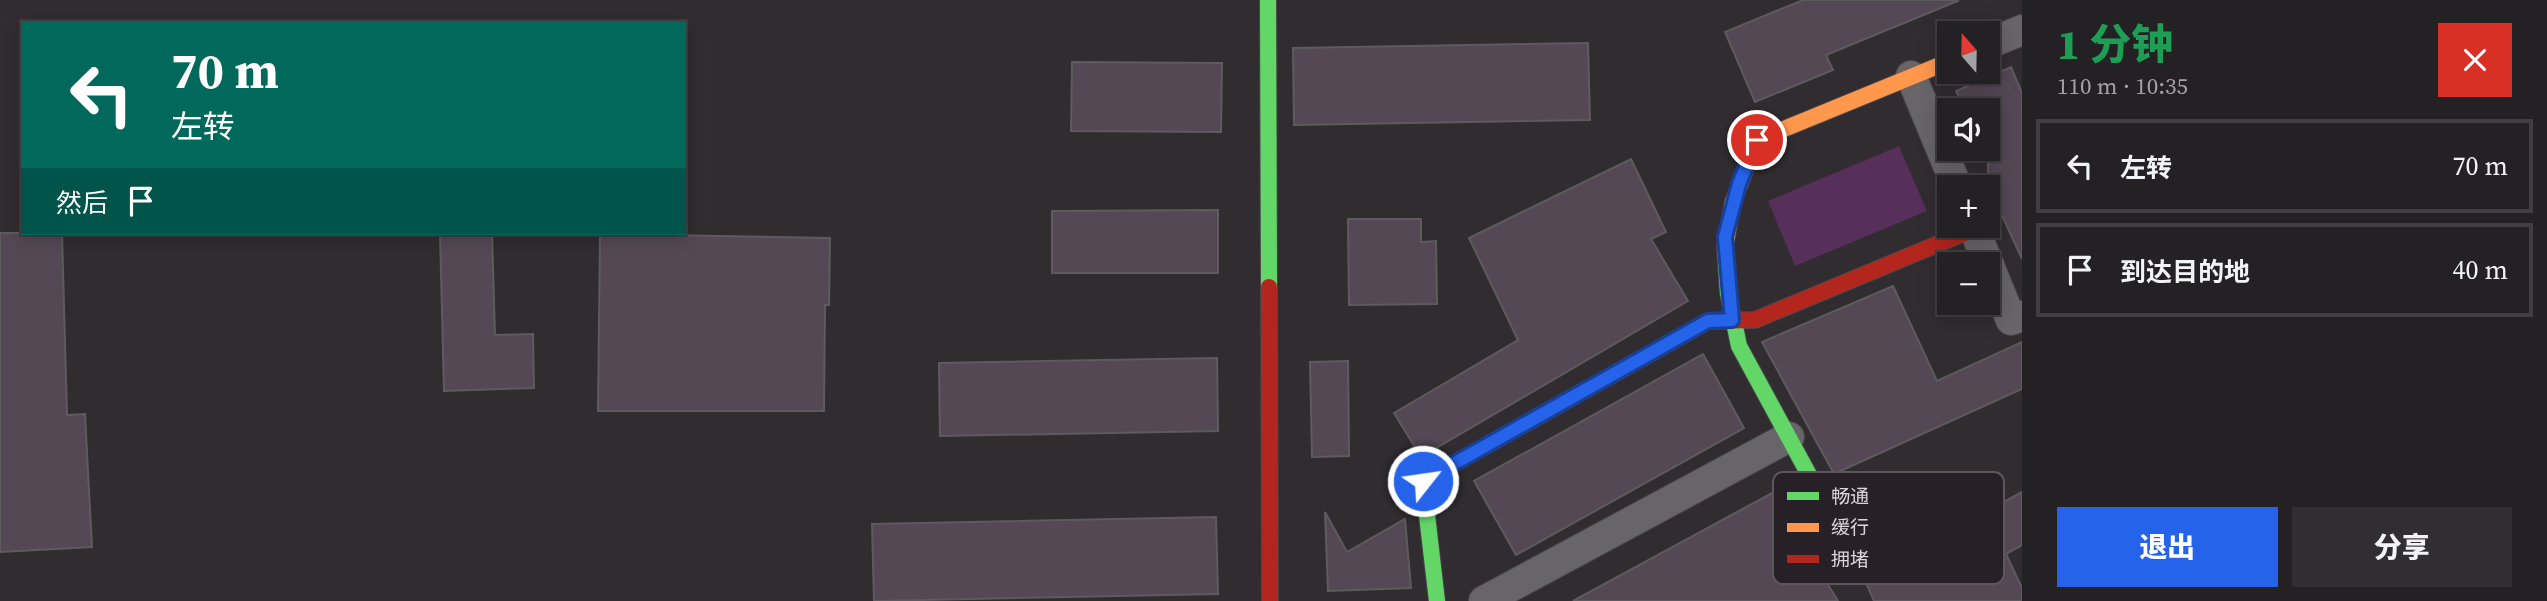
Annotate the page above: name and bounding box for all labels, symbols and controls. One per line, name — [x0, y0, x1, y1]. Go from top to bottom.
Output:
text: 1 分钟 — [2057, 15, 2173, 73]
north arrow — [1937, 21, 2000, 84]
map controls — [1937, 21, 2000, 315]
button: close — [2438, 23, 2512, 97]
text: 70 m — [171, 37, 279, 104]
icon: left — [56, 49, 147, 140]
text: 110 m · 10:35 — [2057, 70, 2188, 102]
button: sound — [1937, 98, 2000, 161]
text: 左转 — [171, 105, 235, 149]
pin — [1727, 110, 1787, 170]
icon: arrive — [1738, 121, 1776, 159]
icon: left — [2061, 147, 2099, 185]
text: 70 m — [2453, 148, 2508, 184]
text: 左转 — [2120, 150, 2172, 186]
button: + — [1937, 175, 2000, 238]
icon: arrive — [122, 182, 160, 220]
text: 然后 — [56, 185, 108, 221]
icon: arrive — [2061, 251, 2099, 289]
button: − — [1937, 252, 2000, 315]
text: 40 m — [2453, 252, 2508, 288]
text: 到达目的地 — [2120, 254, 2250, 290]
position arrow — [1386, 444, 1460, 518]
legend — [1773, 472, 2004, 584]
text: 畅通 — [1831, 483, 1869, 509]
button: 退出 — [2057, 507, 2278, 587]
button: 分享 — [2292, 507, 2512, 587]
text: 缓行 — [1831, 514, 1869, 540]
text: 拥堵 — [1831, 546, 1869, 572]

